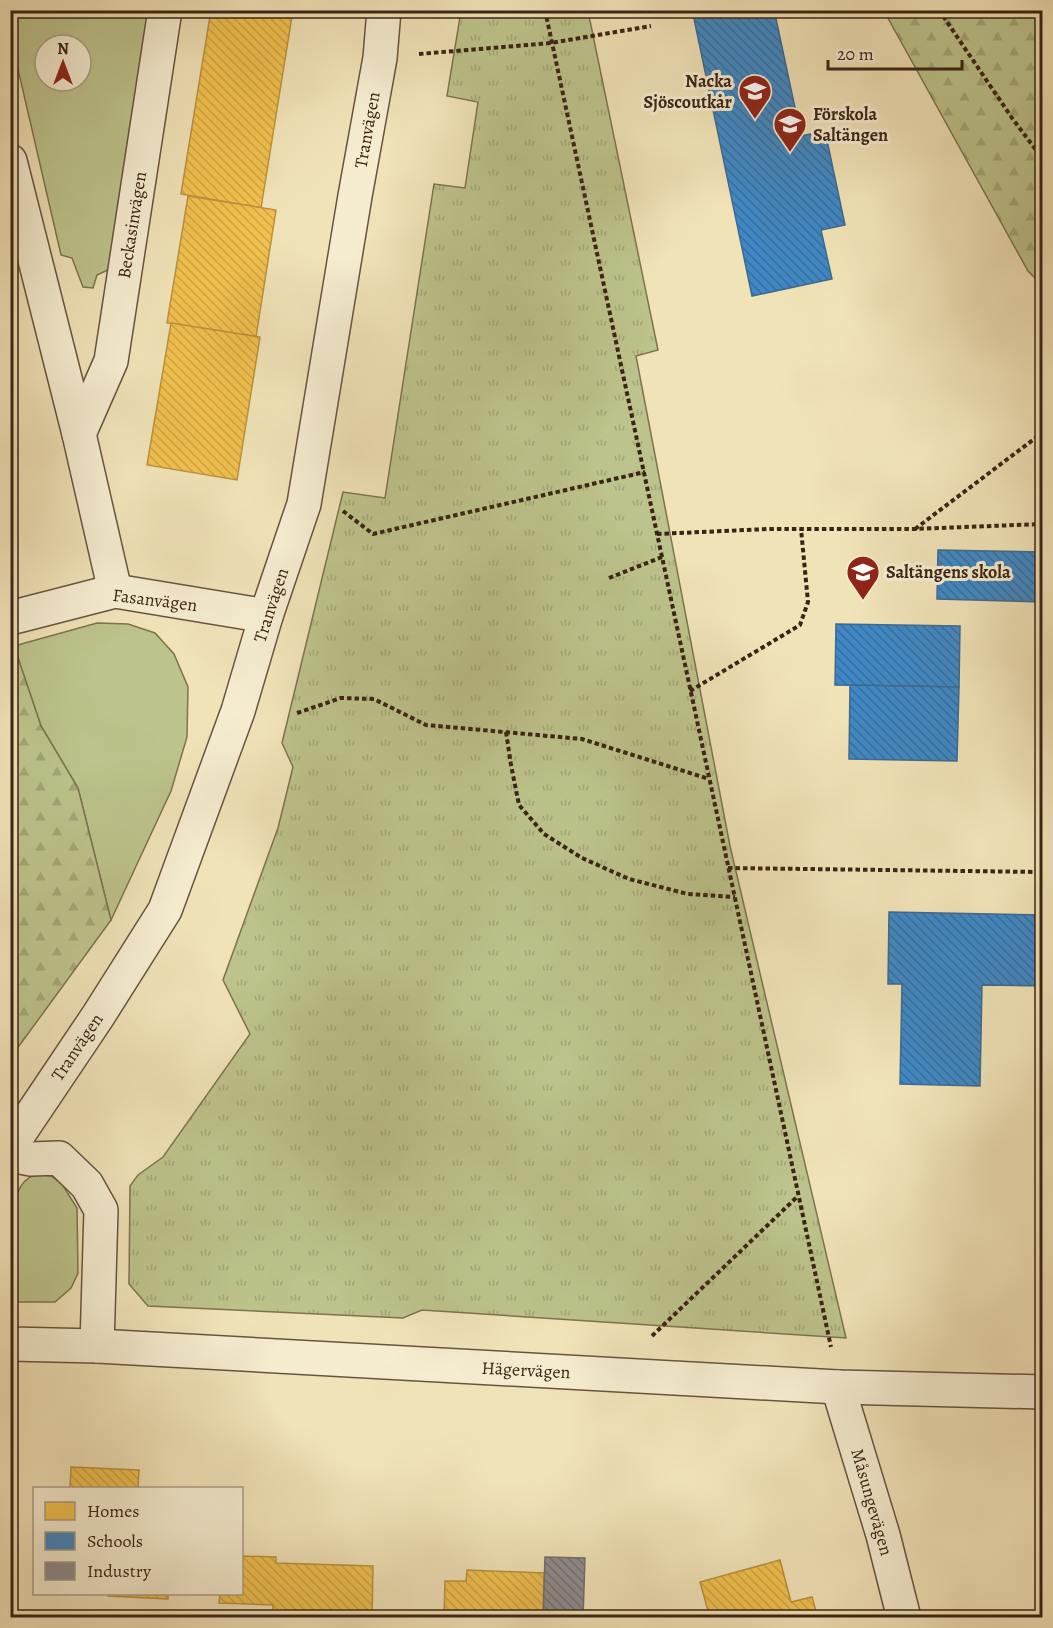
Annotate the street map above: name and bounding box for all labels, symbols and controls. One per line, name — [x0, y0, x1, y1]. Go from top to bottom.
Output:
north arrow — [33, 33, 93, 93]
scale bar — [828, 33, 962, 71]
text: N — [57, 38, 69, 60]
text: 20 m — [837, 42, 874, 66]
place label: Nacka Sjöscoutkår — [643, 69, 733, 114]
school or university icon: Nacka Sjöscoutkår — [737, 73, 773, 120]
street label: Tranvägen — [348, 90, 386, 170]
place label: Förskola Saltängen — [813, 102, 888, 147]
school or university icon: Förskola Saltängen — [772, 106, 808, 153]
street label: Beckasinvägen — [112, 170, 152, 280]
school or university icon: Saltängens skola — [845, 554, 881, 601]
place label: Saltängens skola — [886, 560, 1011, 584]
street label: Tranvägen — [248, 565, 294, 645]
street label: Fasanvägen — [111, 583, 199, 617]
street label: Tranvägen — [46, 1008, 109, 1086]
street label: Hägervägen — [481, 1356, 571, 1384]
street label: Måsungevägen — [845, 1446, 899, 1559]
legend — [33, 1487, 243, 1595]
text: Homes — [87, 1499, 139, 1523]
text: Schools — [87, 1529, 143, 1553]
text: Industry — [87, 1559, 152, 1583]

